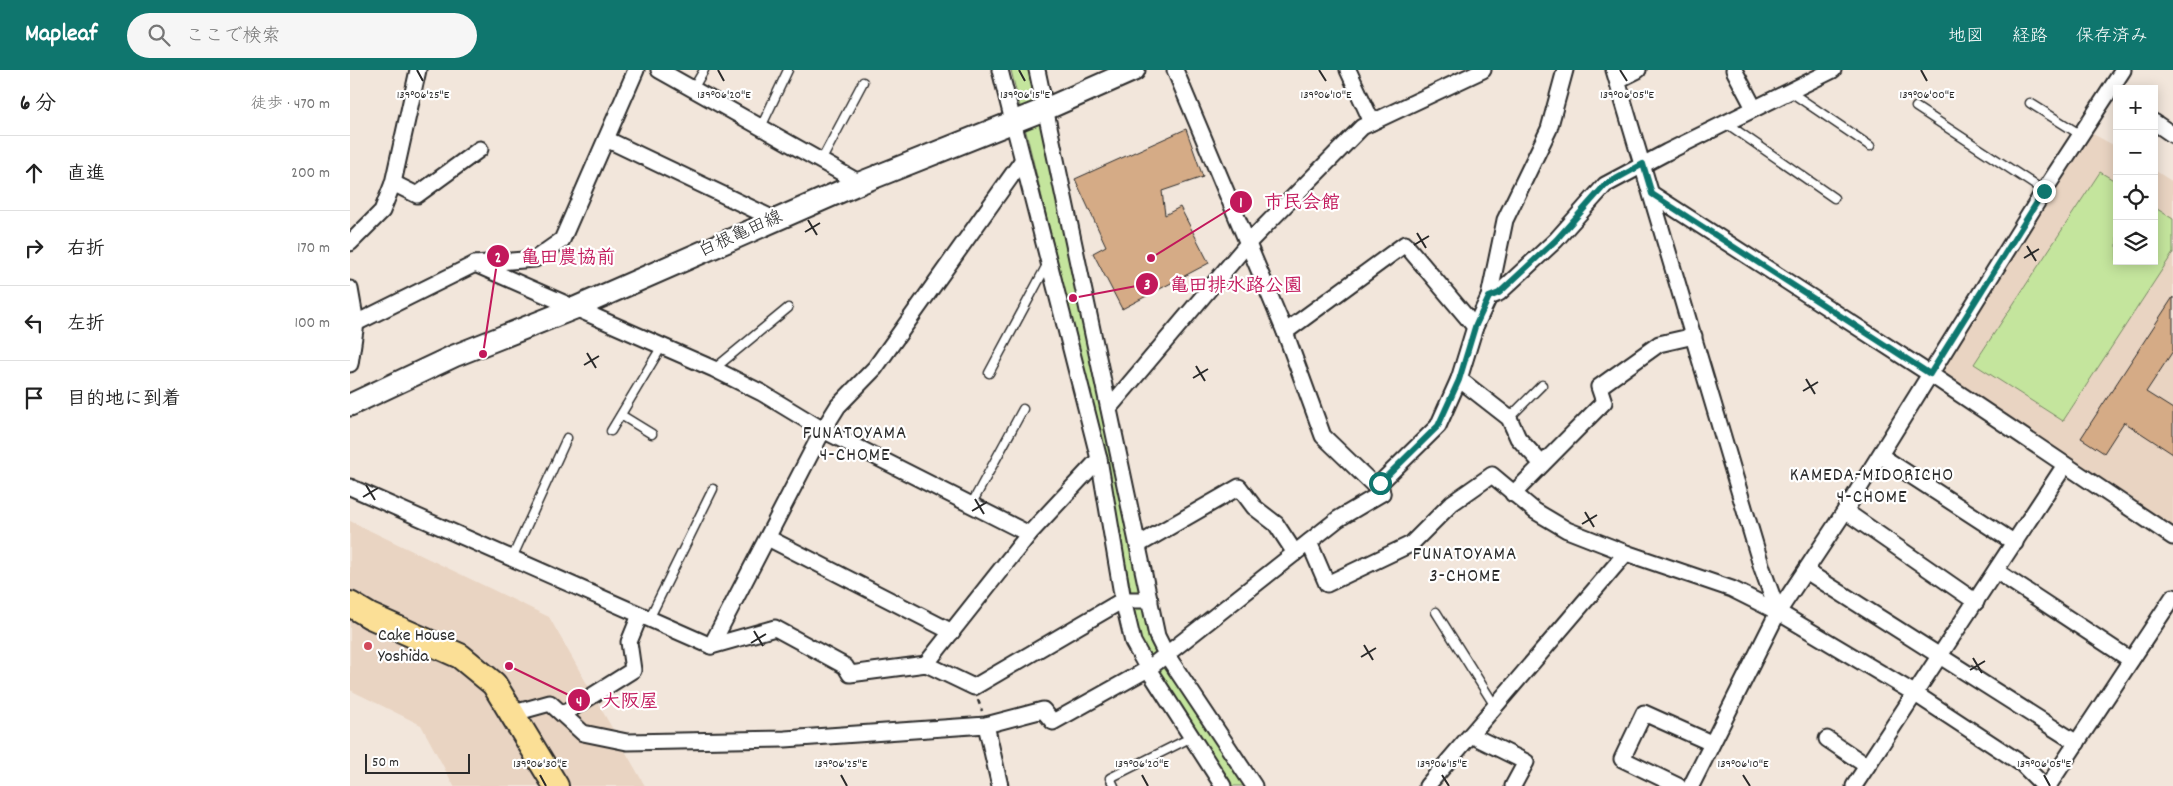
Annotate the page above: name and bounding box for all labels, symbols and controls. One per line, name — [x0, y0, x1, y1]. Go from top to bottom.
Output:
search box — [127, 13, 477, 58]
text: Mapleaf — [25, 18, 97, 52]
icon: search — [145, 21, 173, 49]
text: ここで検索 — [185, 24, 280, 51]
text: 地図 — [1948, 25, 1984, 50]
text: 経路 — [2012, 25, 2048, 50]
text: 保存済み — [2076, 25, 2148, 50]
map controls — [2113, 85, 2158, 265]
button: + — [2113, 85, 2158, 130]
text: 139°06'25"E — [397, 87, 450, 104]
text: 139°06'20"E — [697, 87, 751, 104]
text: 139°06'15"E — [1000, 87, 1051, 104]
text: 139°06'10"E — [1301, 87, 1352, 104]
text: 139°06'05"E — [1600, 87, 1655, 104]
text: 139°06'00"E — [1900, 87, 1955, 104]
text: 6 分 — [20, 90, 56, 120]
text: 徒歩 · 470 m — [251, 93, 330, 116]
button: − — [2113, 130, 2158, 175]
icon: ahead — [20, 159, 48, 187]
text: 直進 — [67, 162, 105, 189]
text: 200 m — [291, 162, 330, 185]
button: locate — [2113, 175, 2158, 220]
route end — [2033, 180, 2056, 203]
callout: 市民会館 — [1229, 185, 1350, 219]
text: 市民会館 — [1264, 191, 1340, 218]
text: 1 — [1239, 193, 1243, 215]
street label: 白根亀田線 — [695, 205, 787, 265]
button: layers — [2113, 220, 2158, 265]
icon: right — [20, 234, 48, 262]
text: 右折 — [67, 237, 105, 264]
text: 170 m — [297, 237, 330, 260]
callout: 亀田農協前 — [486, 239, 626, 273]
text: 亀田農協前 — [520, 246, 616, 273]
text: 2 — [495, 248, 501, 270]
callout: 亀田排水路公園 — [1134, 267, 1312, 301]
text: 亀田排水路公園 — [1169, 274, 1303, 301]
text: 3 — [1144, 275, 1151, 297]
icon: left — [20, 309, 48, 337]
text: 左折 — [67, 312, 105, 339]
text: 100 m — [294, 312, 330, 335]
icon: arrive — [20, 384, 48, 412]
text: 目的地に到着 — [67, 387, 181, 414]
district label: FUNATOYAMA 4-CHOME — [803, 421, 907, 470]
district label: KAMEDA-MIDORICHO 4-CHOME — [1790, 463, 1954, 512]
route start — [1369, 472, 1392, 495]
district label: FUNATOYAMA 3-CHOME — [1413, 542, 1517, 591]
place label: Cake House Yoshida — [378, 624, 455, 670]
marker: Cake House Yoshida — [362, 640, 374, 652]
callout: 大阪屋 — [567, 683, 669, 717]
text: 大阪屋 — [601, 690, 659, 717]
text: 4 — [576, 692, 582, 714]
scale bar — [365, 751, 470, 774]
text: 50 m — [372, 753, 399, 773]
text: 139°06'30"E — [513, 756, 567, 773]
text: 139°06'25"E — [815, 756, 868, 773]
text: 139°06'20"E — [1115, 756, 1169, 773]
text: 139°06'15"E — [1417, 756, 1468, 773]
text: 139°06'10"E — [1718, 756, 1769, 773]
text: 139°06'05"E — [2017, 756, 2072, 773]

